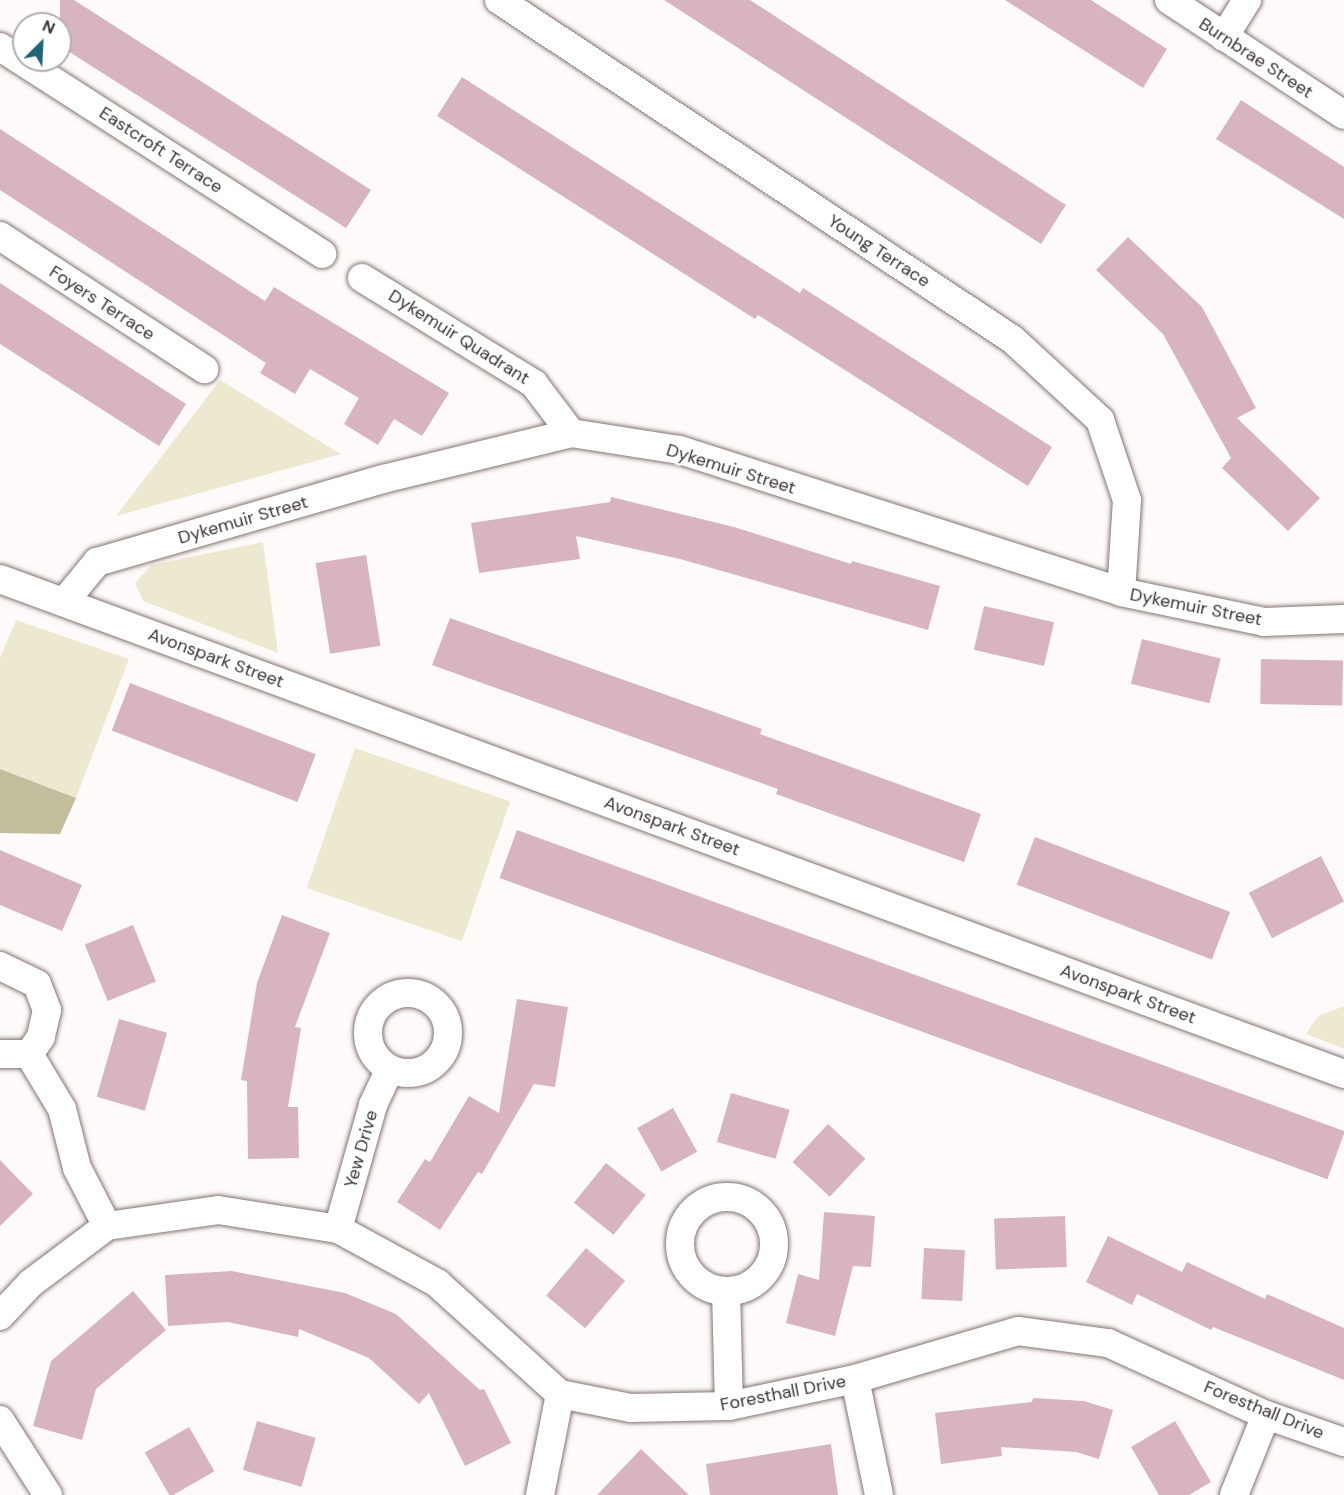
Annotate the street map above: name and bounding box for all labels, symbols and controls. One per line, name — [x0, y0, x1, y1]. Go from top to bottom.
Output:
north arrow — [12, 12, 72, 72]
street label: Burnbrae Street — [1195, 13, 1317, 103]
text: N — [39, 15, 58, 39]
street label: Eastcroft Terrace — [95, 102, 227, 198]
street label: Young Terrace — [824, 210, 934, 292]
street label: Foyers Terrace — [45, 261, 159, 345]
street label: Dykemuir Quadrant — [384, 285, 534, 389]
street label: Dykemuir Street — [664, 439, 798, 499]
street label: Dykemuir Street — [176, 491, 310, 549]
street label: Dykemuir Street — [1128, 584, 1264, 630]
street label: Avonspark Street — [145, 623, 287, 693]
street label: Avonspark Street — [601, 791, 743, 861]
street label: Avonspark Street — [1057, 959, 1199, 1029]
street label: Yew Drive — [340, 1108, 382, 1190]
street label: Foresthall Drive — [718, 1370, 848, 1416]
street label: Foresthall Drive — [1201, 1376, 1327, 1444]

